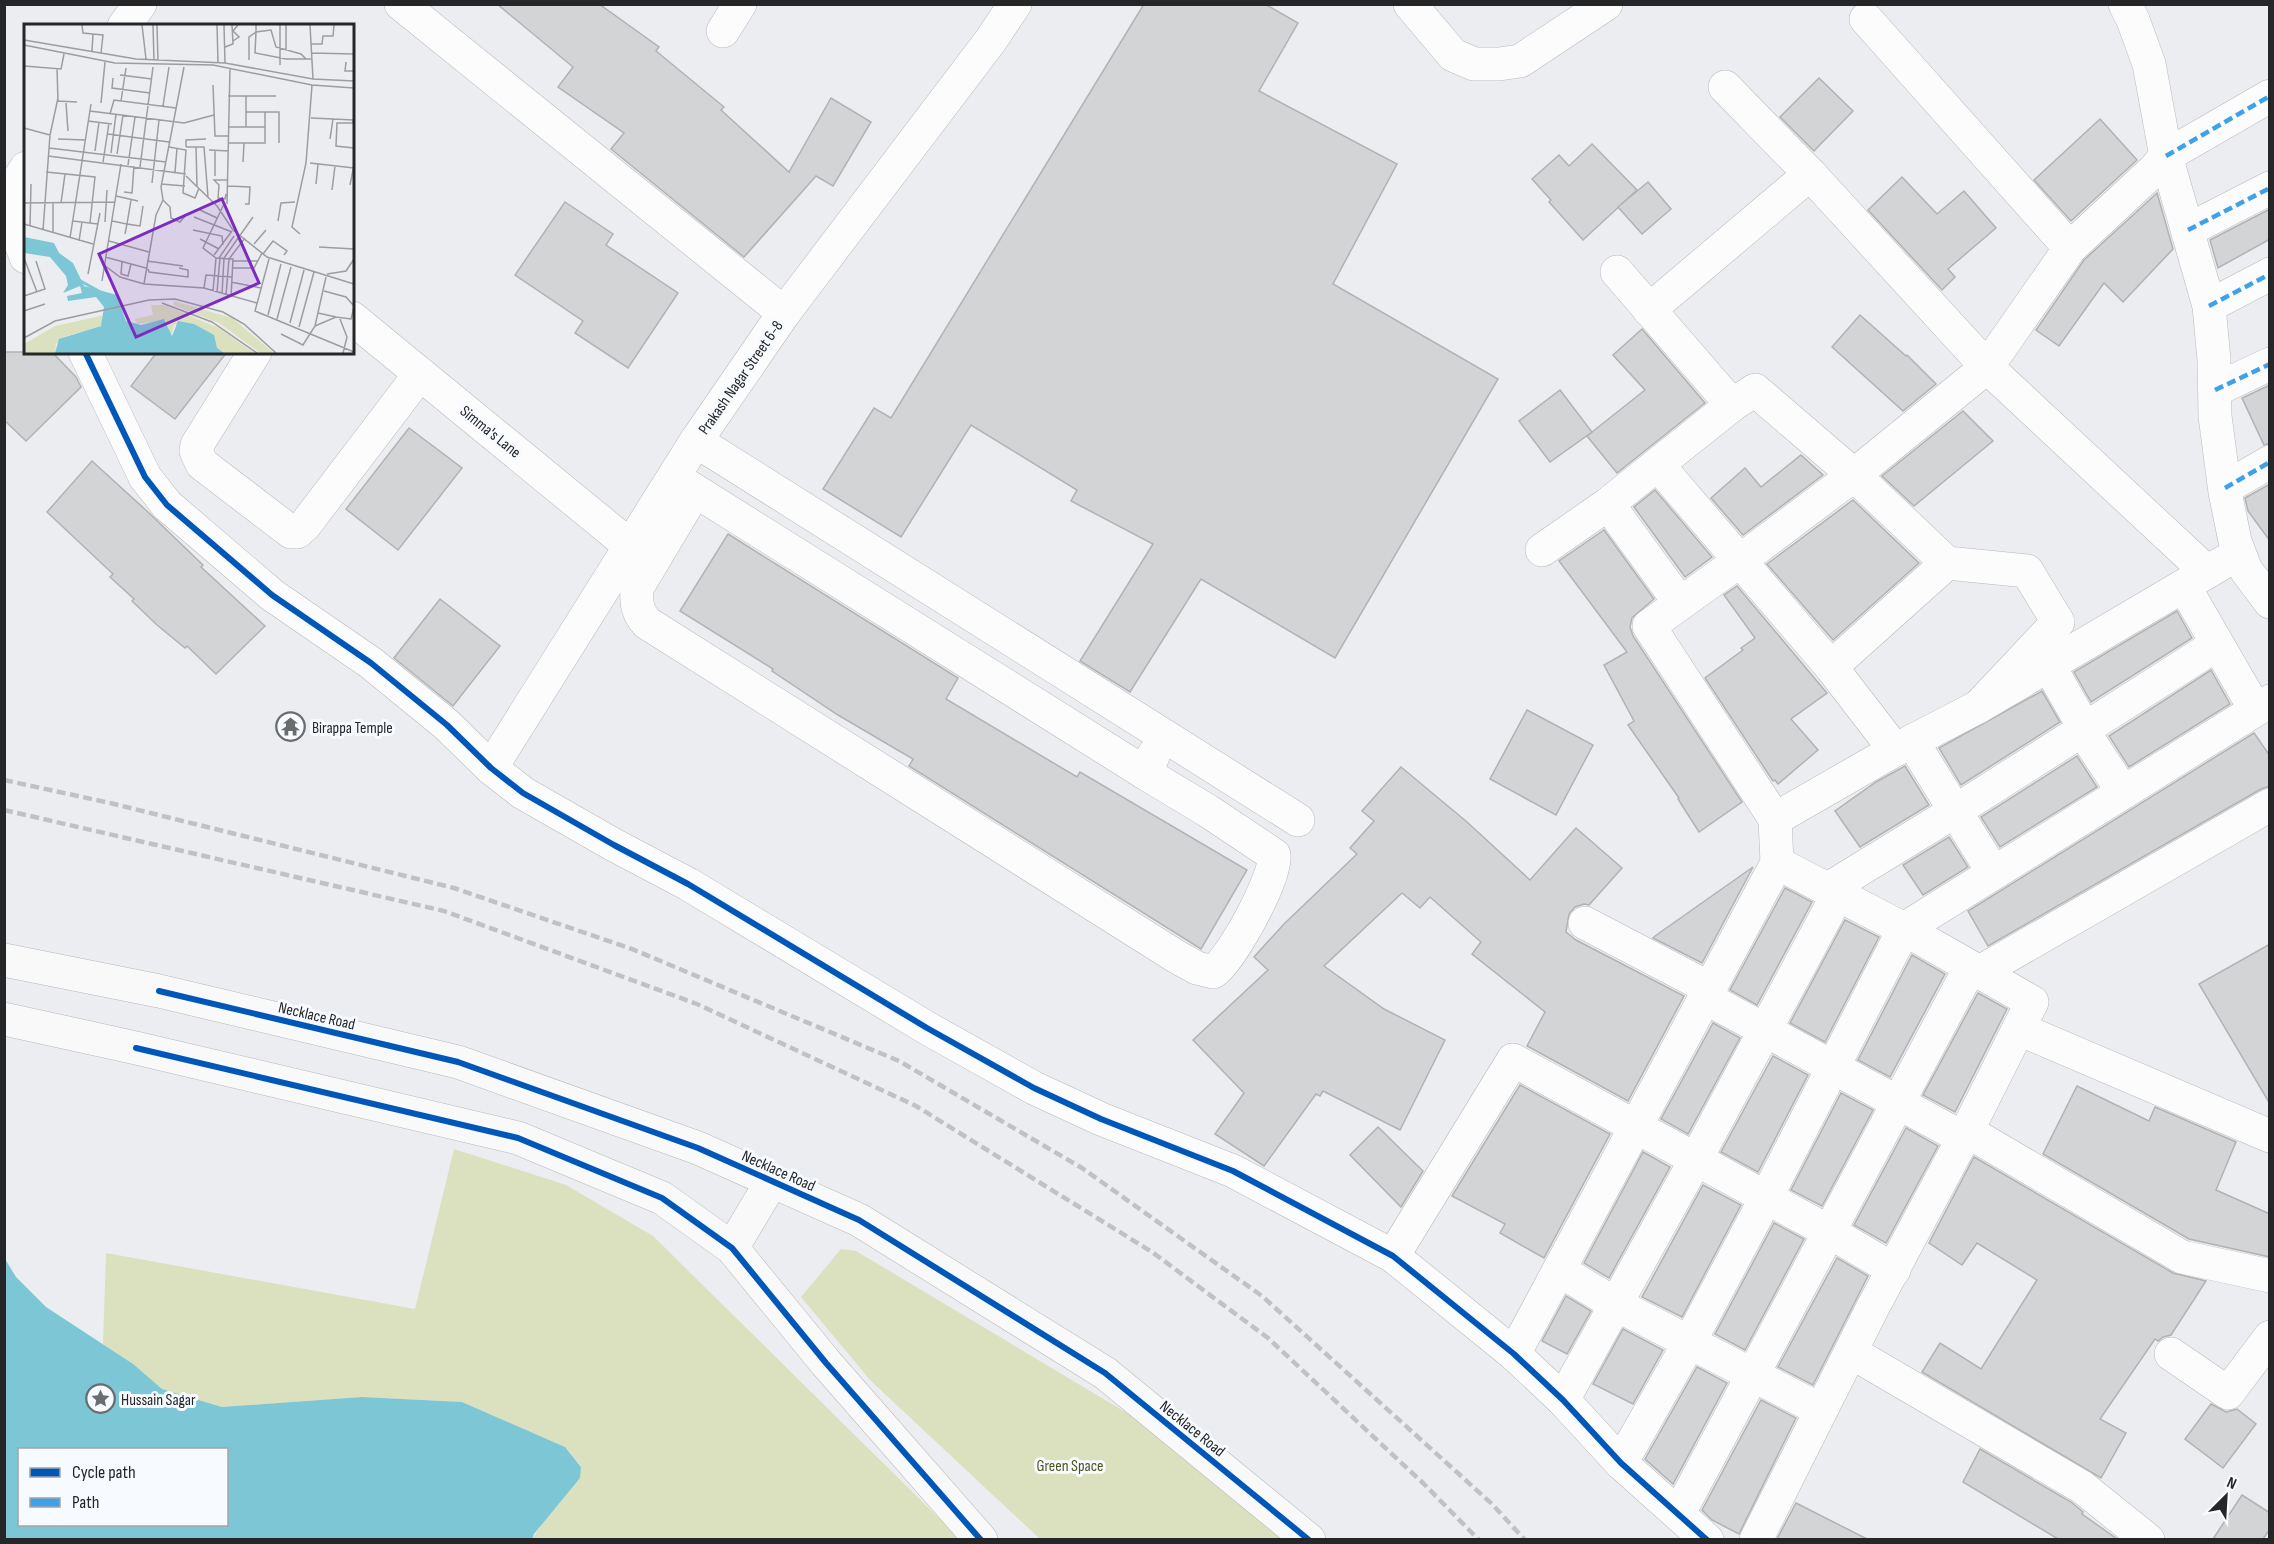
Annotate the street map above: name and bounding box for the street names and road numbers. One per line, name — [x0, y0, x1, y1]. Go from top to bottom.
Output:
street label: Prakash Nagar Street 6-8 — [695, 317, 788, 438]
street label: Simma's Lane — [456, 402, 524, 462]
street label: Necklace Road — [276, 998, 357, 1035]
street label: Necklace Road — [739, 1147, 818, 1196]
street label: Necklace Road — [1156, 1397, 1228, 1461]

